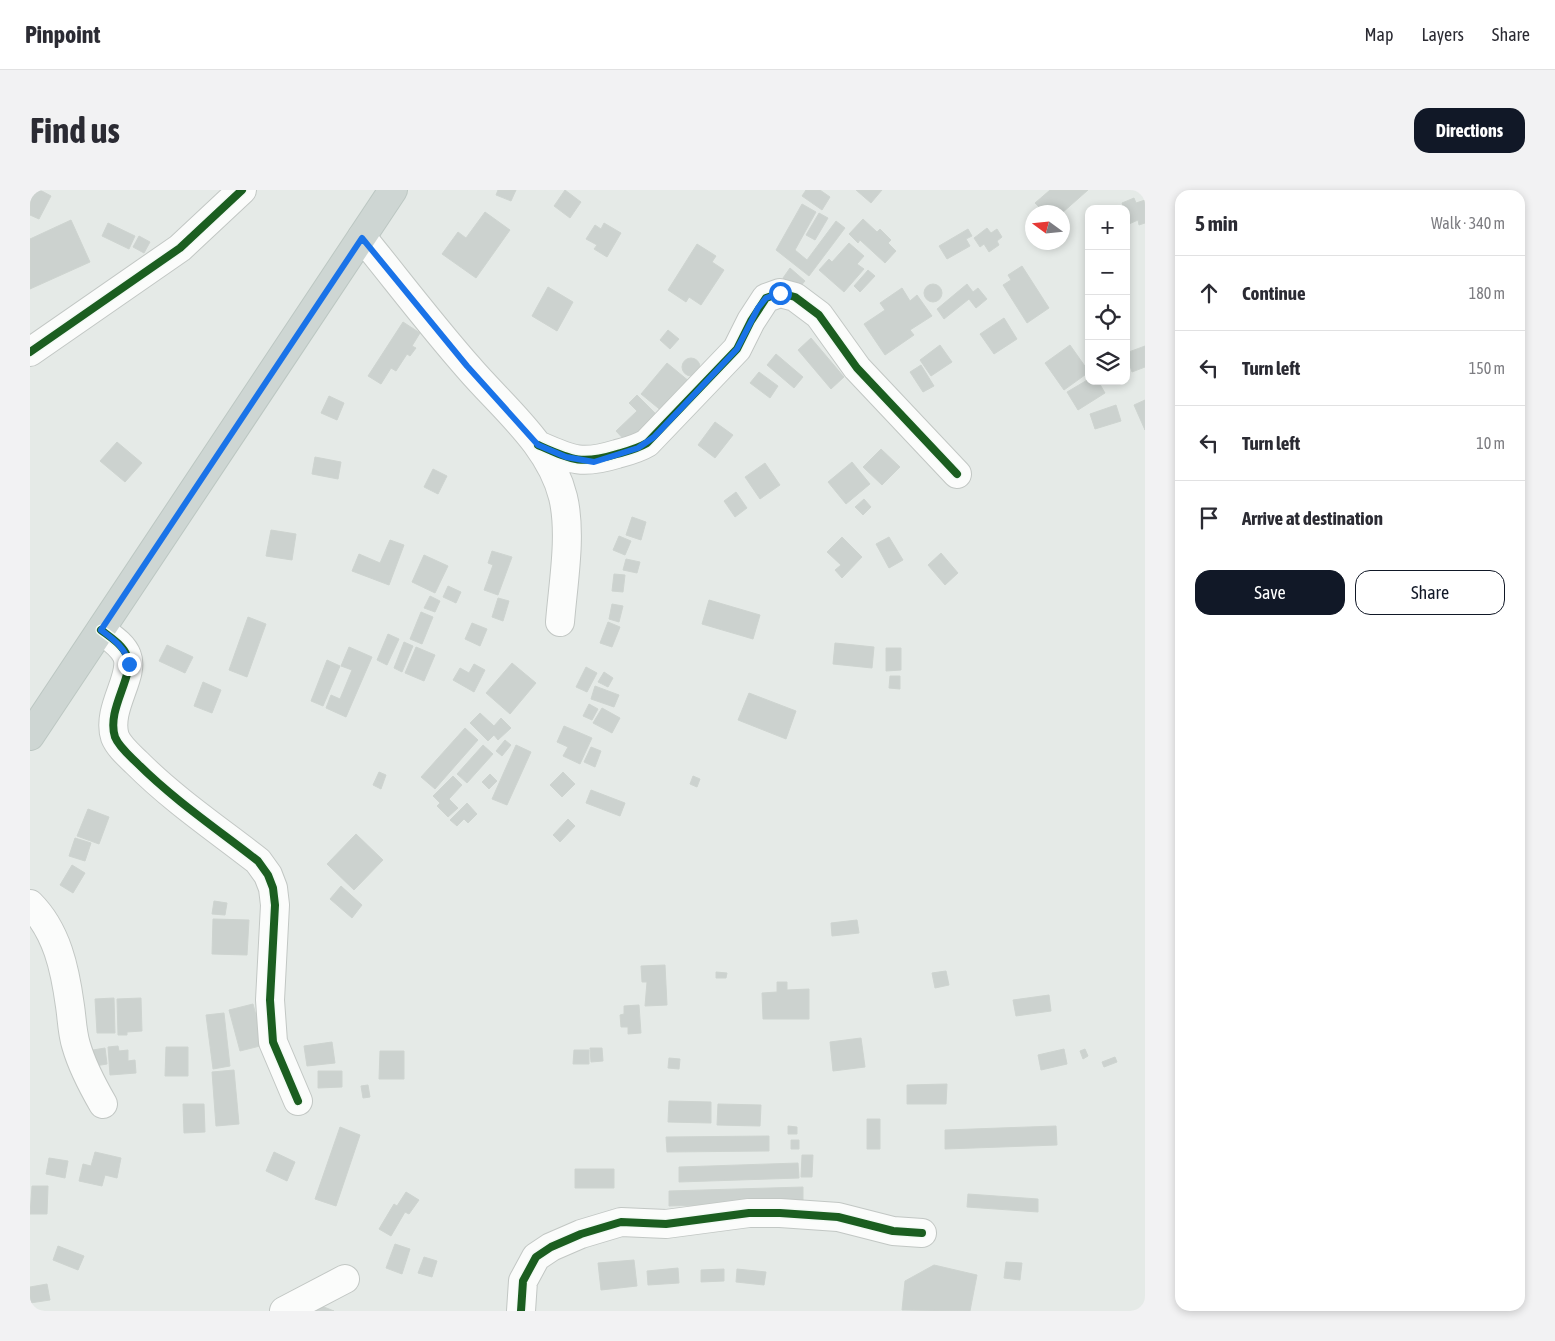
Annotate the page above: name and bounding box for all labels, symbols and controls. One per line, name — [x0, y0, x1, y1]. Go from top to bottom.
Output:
text: Pinpoint — [25, 21, 100, 48]
text: Map — [1364, 24, 1393, 45]
text: Layers — [1421, 24, 1464, 45]
text: Share — [1492, 24, 1530, 45]
button: Directions — [1414, 108, 1525, 153]
text: Find us — [30, 110, 120, 150]
north arrow — [1025, 205, 1070, 250]
map controls — [1085, 205, 1130, 385]
button: + — [1085, 205, 1130, 250]
text: 5 min — [1195, 211, 1238, 235]
text: Walk · 340 m — [1431, 214, 1505, 232]
button: − — [1085, 250, 1130, 295]
icon: ahead — [1195, 279, 1223, 307]
route start — [769, 282, 792, 305]
text: Continue — [1242, 282, 1306, 304]
text: 180 m — [1469, 284, 1505, 302]
button: locate — [1085, 295, 1130, 340]
button: layers — [1085, 340, 1130, 385]
icon: left — [1195, 354, 1223, 382]
text: Turn left — [1242, 357, 1300, 379]
text: 150 m — [1469, 359, 1505, 377]
icon: left — [1195, 429, 1223, 457]
text: Turn left — [1242, 432, 1300, 454]
text: 10 m — [1476, 434, 1505, 452]
icon: arrive — [1195, 504, 1223, 532]
text: Arrive at destination — [1242, 507, 1383, 529]
button: Save — [1195, 570, 1345, 615]
button: Share — [1355, 570, 1505, 615]
route end — [118, 653, 141, 676]

